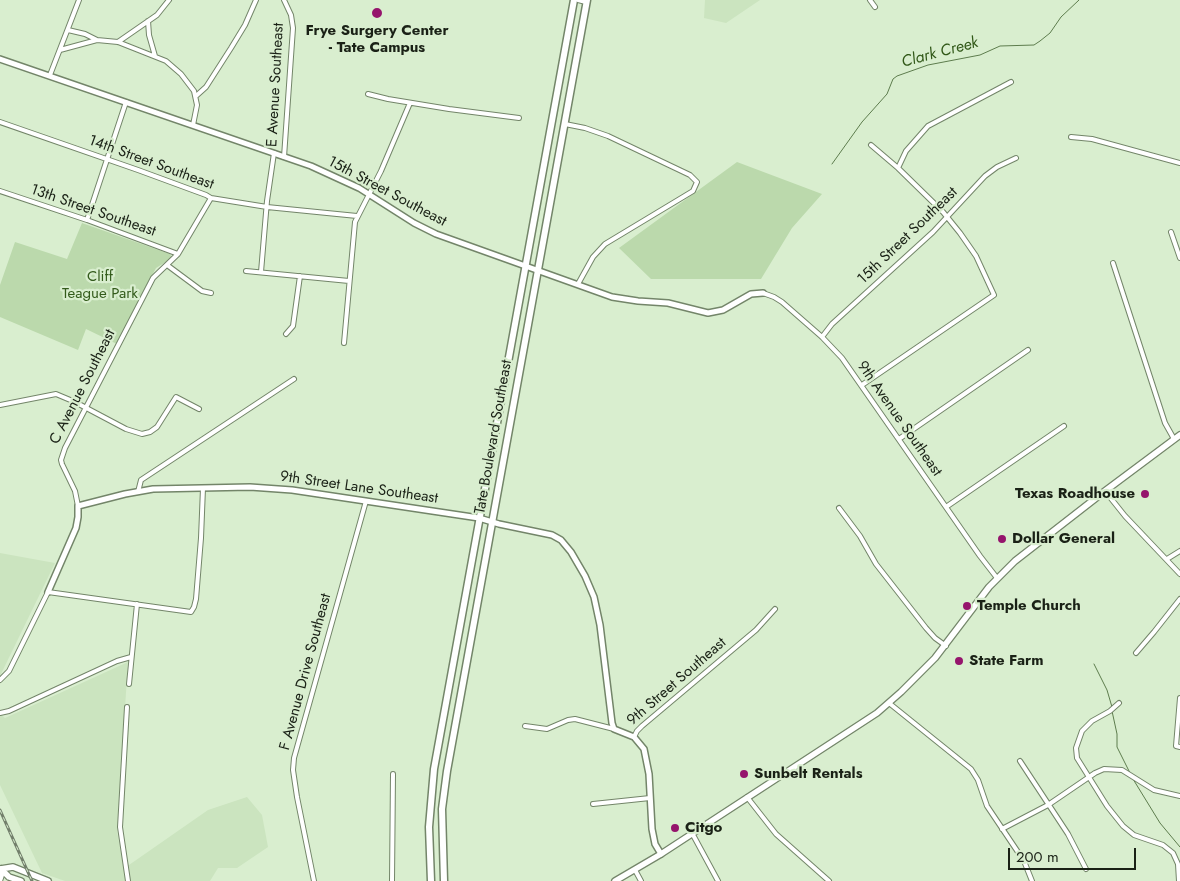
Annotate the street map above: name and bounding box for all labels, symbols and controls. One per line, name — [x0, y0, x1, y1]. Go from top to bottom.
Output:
marker: Frye Surgery Center - Tate Campus — [370, 6, 384, 20]
street label: E Avenue Southeast — [264, 22, 288, 148]
place label: Frye Surgery Center - Tate Campus — [305, 22, 449, 57]
water label: Clark Creek — [900, 34, 980, 72]
street label: 14th Street Southeast — [86, 132, 216, 194]
street label: 15th Street Southeast — [325, 153, 449, 231]
street label: 13th Street Southeast — [28, 181, 158, 241]
street label: 15th Street Southeast — [854, 184, 962, 288]
park label: Cliff Teague Park — [62, 268, 138, 303]
street label: C Avenue Southeast — [46, 327, 120, 447]
street label: Tate Boulevard Southeast — [472, 358, 516, 516]
street label: 9th Avenue Southeast — [853, 358, 945, 480]
street label: 9th Street Lane Southeast — [279, 468, 439, 508]
place label: Texas Roadhouse — [1015, 485, 1135, 503]
marker: Texas Roadhouse — [1139, 488, 1151, 500]
place label: Dollar General — [1012, 530, 1115, 548]
marker: Dollar General — [996, 533, 1008, 545]
street label: F Avenue Drive Southeast — [276, 592, 336, 752]
place label: Temple Church — [977, 597, 1081, 615]
marker: Temple Church — [961, 600, 973, 612]
street label: 9th Street Southeast — [624, 634, 730, 730]
place label: State Farm — [969, 652, 1043, 670]
marker: State Farm — [953, 655, 965, 667]
place label: Sunbelt Rentals — [754, 765, 862, 783]
marker: Sunbelt Rentals — [738, 768, 750, 780]
place label: Citgo — [685, 819, 722, 837]
marker: Citgo — [669, 822, 681, 834]
scale bar — [1010, 838, 1138, 870]
text: 200 m — [1016, 846, 1059, 868]

